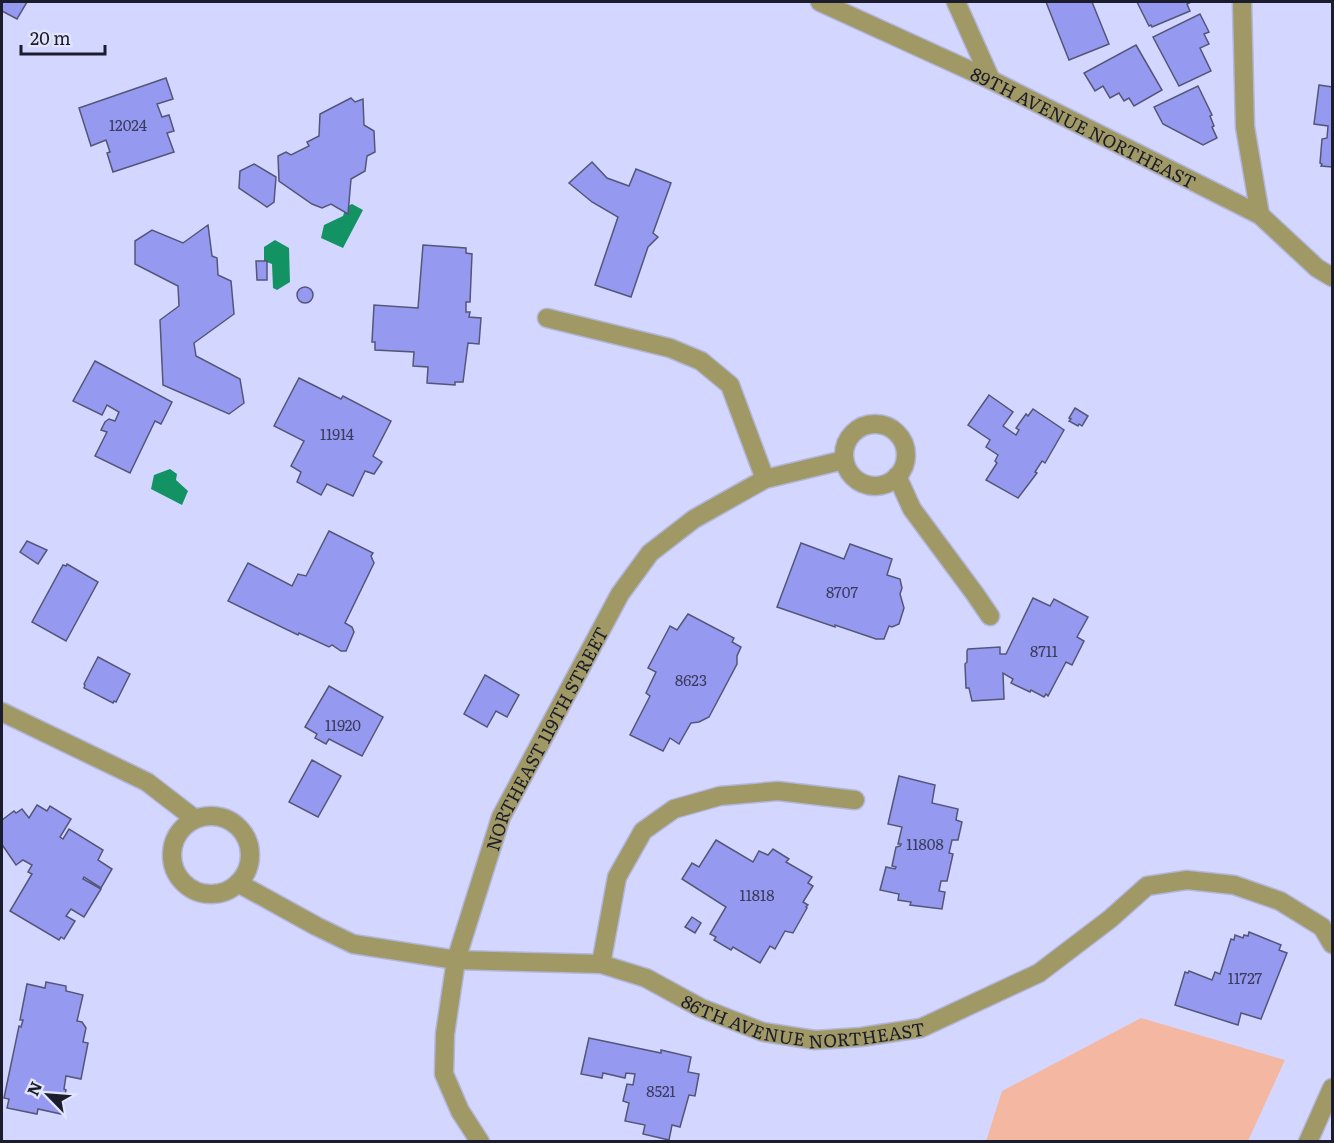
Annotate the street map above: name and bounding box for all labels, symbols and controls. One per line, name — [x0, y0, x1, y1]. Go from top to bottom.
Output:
scale bar — [21, 18, 105, 56]
text: 20 m — [30, 24, 71, 51]
street label: 89TH AVENUE NORTHEAST — [967, 59, 1201, 195]
house number: 12024 — [109, 113, 147, 136]
house number: 11914 — [320, 422, 354, 445]
house number: 8707 — [826, 580, 858, 603]
street label: NORTHEAST 119TH STREET — [478, 621, 614, 854]
house number: 8711 — [1030, 639, 1058, 662]
house number: 8623 — [675, 668, 707, 691]
house number: 11920 — [325, 713, 361, 736]
house number: 11808 — [906, 832, 944, 855]
house number: 11818 — [740, 883, 774, 906]
house number: 11727 — [1228, 966, 1263, 989]
street label: 86TH AVENUE NORTHEAST — [677, 987, 926, 1054]
north arrow — [18, 1065, 78, 1125]
text: N — [20, 1077, 47, 1099]
house number: 8521 — [646, 1079, 676, 1102]

